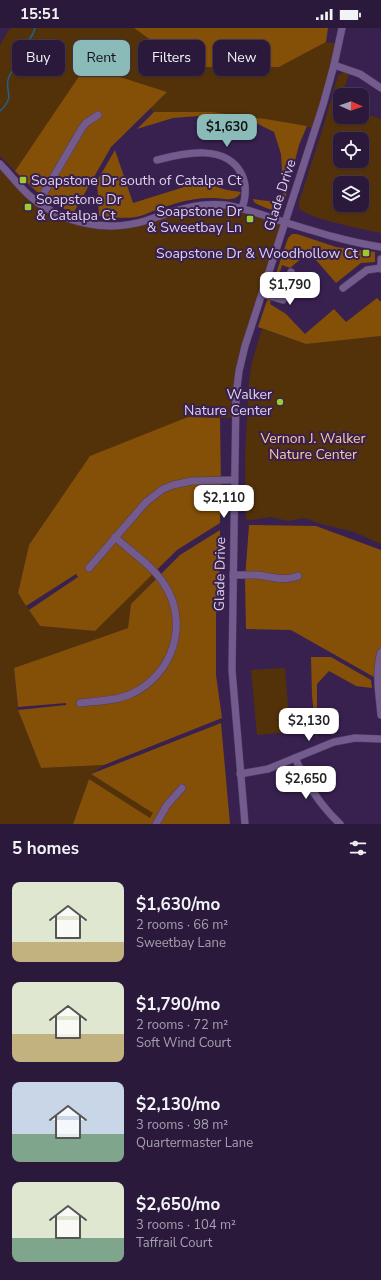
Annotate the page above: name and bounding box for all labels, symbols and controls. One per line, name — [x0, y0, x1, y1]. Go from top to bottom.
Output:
text: 15:51 — [20, 4, 60, 24]
chip: Buy — [12, 40, 65, 76]
chip: Rent — [73, 40, 130, 76]
chip: Filters — [138, 40, 205, 76]
chip: New — [213, 40, 270, 76]
north arrow — [333, 88, 369, 124]
map controls — [333, 88, 369, 212]
pin: $1,630 — [194, 114, 260, 148]
text: $1,630 — [206, 118, 248, 136]
button: locate — [333, 132, 369, 168]
street label: Glade Drive — [260, 157, 300, 233]
place label: Soapstone Dr south of Catalpa Ct — [31, 171, 241, 190]
marker: Soapstone Dr south of Catalpa Ct — [18, 175, 28, 185]
button: layers — [333, 176, 369, 212]
place label: Soapstone Dr & Catalpa Ct — [36, 190, 122, 225]
marker: Soapstone Dr & Catalpa Ct — [23, 202, 33, 212]
place label: Soapstone Dr & Sweetbay Ln — [147, 202, 242, 237]
marker: Soapstone Dr & Sweetbay Ln — [245, 214, 255, 224]
place label: Soapstone Dr & Woodhollow Ct — [156, 244, 358, 263]
marker: Soapstone Dr & Woodhollow Ct — [361, 248, 371, 258]
pin: $1,790 — [257, 272, 323, 306]
text: $1,790 — [269, 276, 311, 294]
place label: Walker Nature Center — [184, 385, 272, 420]
marker: Walker Nature Center — [275, 397, 285, 407]
park label: Vernon J. Walker Nature Center — [259, 429, 366, 464]
pin: $2,110 — [191, 485, 257, 519]
text: $2,110 — [203, 489, 245, 507]
street label: Glade Drive — [210, 537, 230, 611]
pin: $2,130 — [276, 708, 342, 742]
text: $2,130 — [288, 712, 330, 730]
pin: $2,650 — [273, 766, 339, 800]
text: $2,650 — [285, 770, 327, 788]
text: 5 homes — [12, 837, 79, 860]
icon: filters — [347, 837, 369, 859]
text: $1,630/mo — [136, 893, 220, 916]
icon: home — [44, 898, 92, 946]
text: 2 rooms · 66 m² — [136, 916, 228, 934]
text: Sweetbay Lane — [136, 934, 226, 952]
text: $1,790/mo — [136, 993, 220, 1016]
icon: home — [44, 998, 92, 1046]
text: 2 rooms · 72 m² — [136, 1016, 228, 1034]
text: Soft Wind Court — [136, 1034, 231, 1052]
text: $2,130/mo — [136, 1093, 220, 1116]
icon: home — [44, 1098, 92, 1146]
text: 3 rooms · 98 m² — [136, 1116, 228, 1134]
text: Quartermaster Lane — [136, 1134, 253, 1152]
text: $2,650/mo — [136, 1193, 220, 1216]
icon: home — [44, 1198, 92, 1246]
text: 3 rooms · 104 m² — [136, 1216, 236, 1234]
text: Taffrail Court — [136, 1234, 212, 1252]

